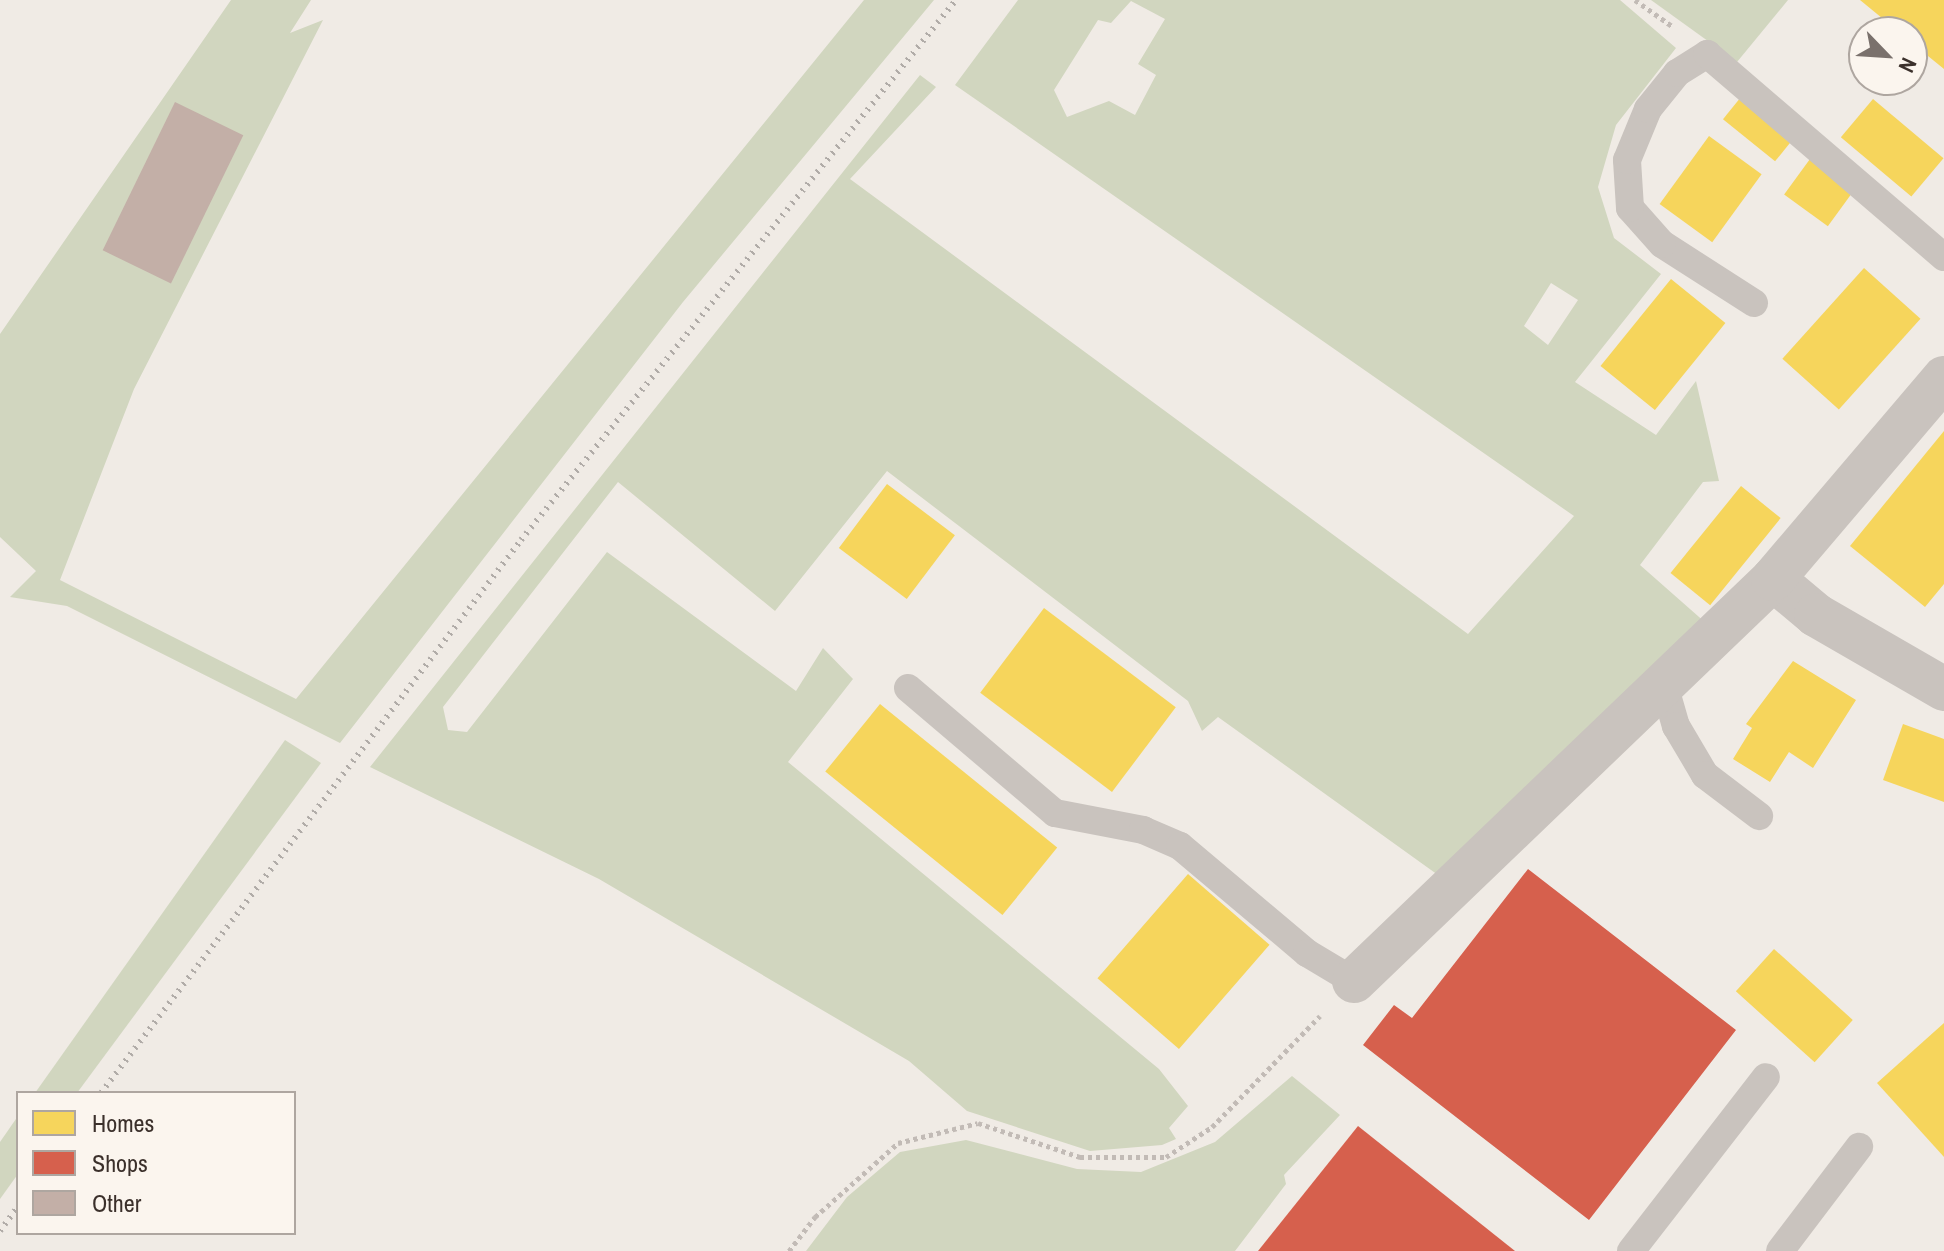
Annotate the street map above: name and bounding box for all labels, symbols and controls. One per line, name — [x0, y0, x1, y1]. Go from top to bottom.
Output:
north arrow — [1848, 16, 1928, 96]
text: N — [1892, 53, 1924, 78]
legend — [16, 1091, 296, 1235]
text: Homes — [92, 1107, 154, 1139]
text: Shops — [92, 1147, 148, 1179]
text: Other — [92, 1187, 141, 1219]

